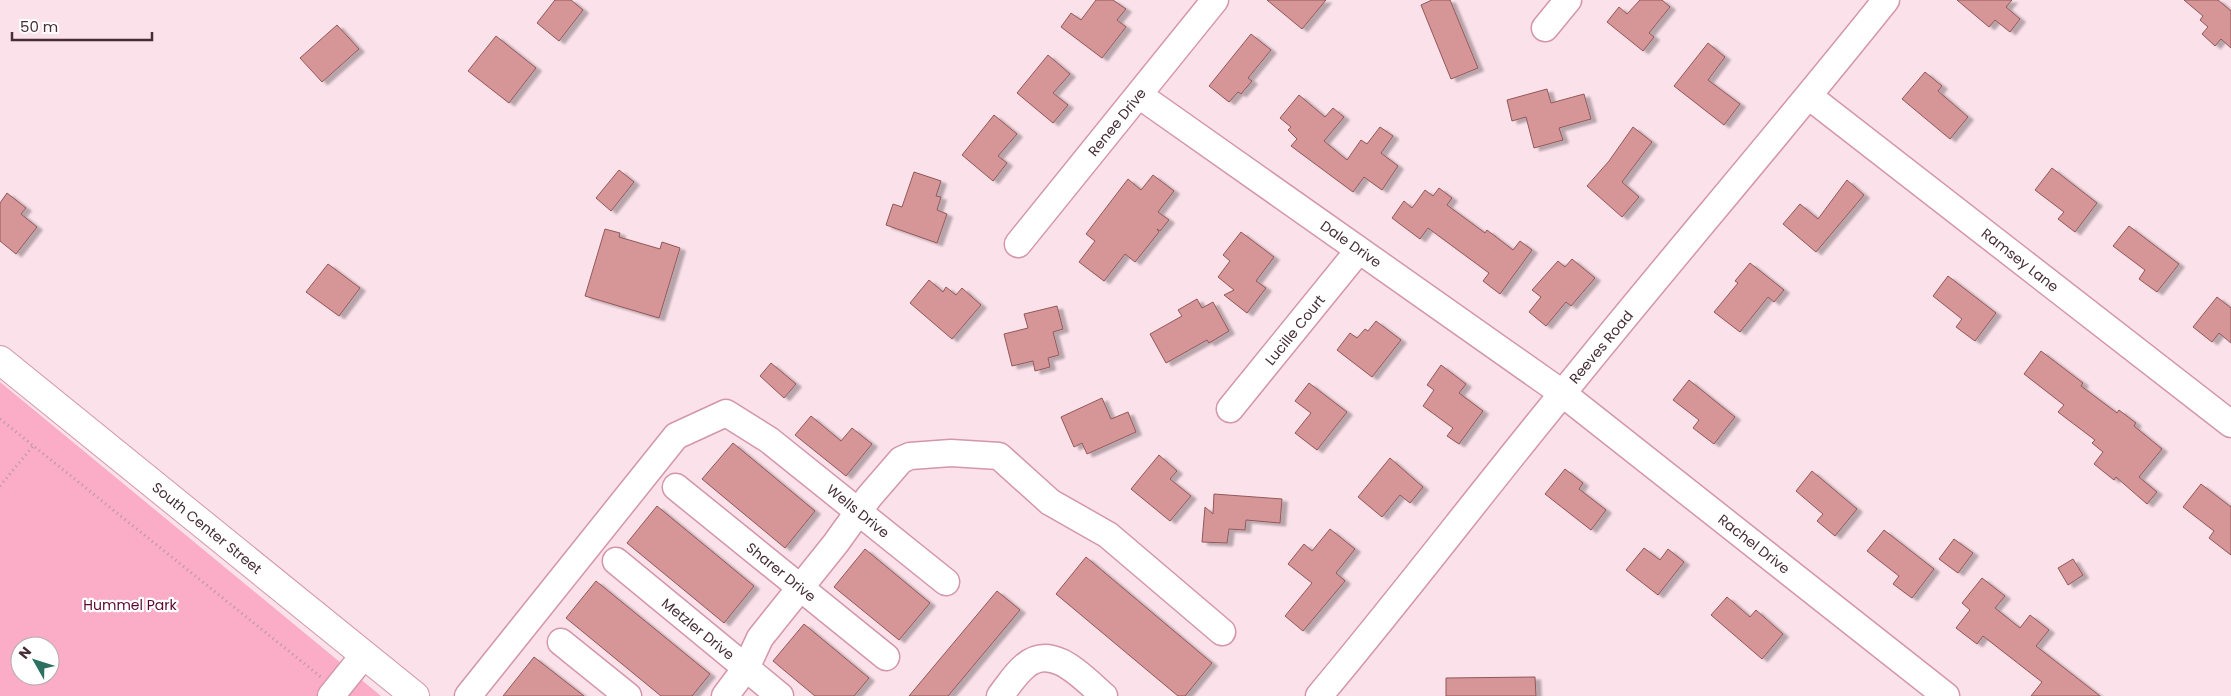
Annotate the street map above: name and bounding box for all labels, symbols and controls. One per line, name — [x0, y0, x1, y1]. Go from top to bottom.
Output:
scale bar — [12, 10, 152, 42]
text: 50 m — [20, 16, 58, 37]
street label: Renee Drive — [1083, 83, 1151, 160]
street label: Dale Drive — [1316, 216, 1386, 273]
street label: Ramsey Lane — [1977, 223, 2063, 297]
street label: Lucille Court — [1260, 291, 1330, 369]
street label: Reeves Road — [1564, 306, 1638, 388]
street label: South Center Street — [148, 477, 266, 579]
street label: Wells Drive — [822, 480, 894, 543]
street label: Rachel Drive — [1714, 510, 1794, 579]
street label: Sharer Drive — [742, 538, 820, 607]
street label: Metzler Drive — [657, 593, 739, 665]
park label: Hummel Park — [83, 595, 177, 615]
north arrow — [10, 636, 60, 686]
text: N — [14, 642, 36, 663]

